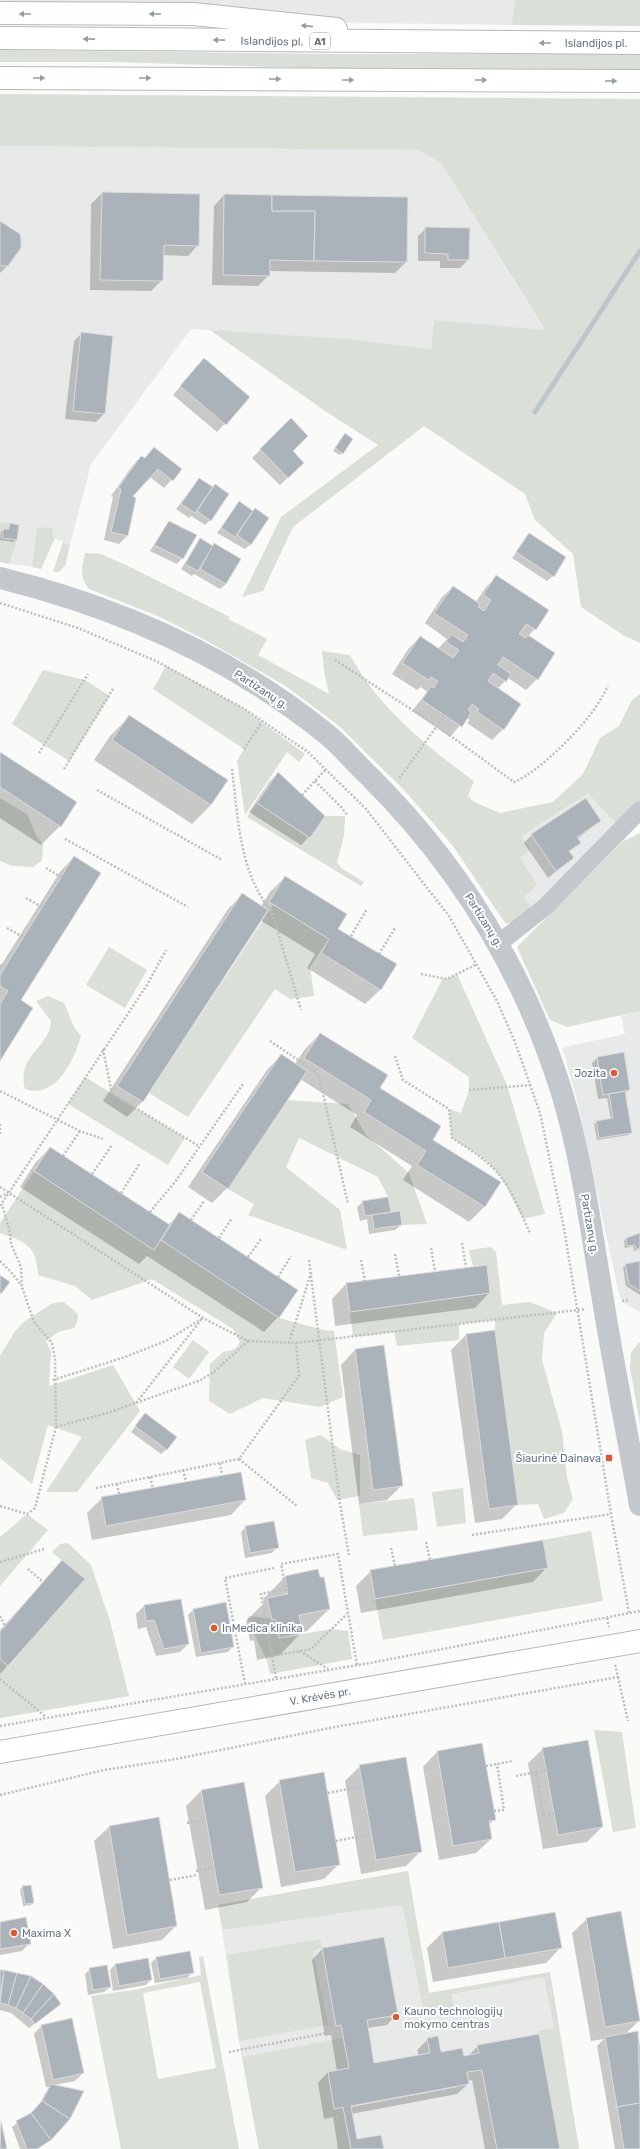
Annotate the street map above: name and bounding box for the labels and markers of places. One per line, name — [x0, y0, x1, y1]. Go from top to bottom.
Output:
place label: Jozita — [574, 1067, 606, 1080]
marker: Jozita — [609, 1068, 619, 1078]
place label: Šiaurinė Dainava — [516, 1452, 601, 1465]
marker: Šiaurinė Dainava — [604, 1453, 614, 1463]
place label: InMedica klinika — [222, 1622, 303, 1635]
marker: InMedica klinika — [209, 1623, 219, 1633]
place label: Maxima X — [22, 1927, 71, 1940]
marker: Maxima X — [9, 1928, 19, 1938]
place label: Kauno technologijų mokymo centras — [404, 2005, 503, 2031]
marker: Kauno technologijų mokymo centras — [391, 2012, 401, 2022]

